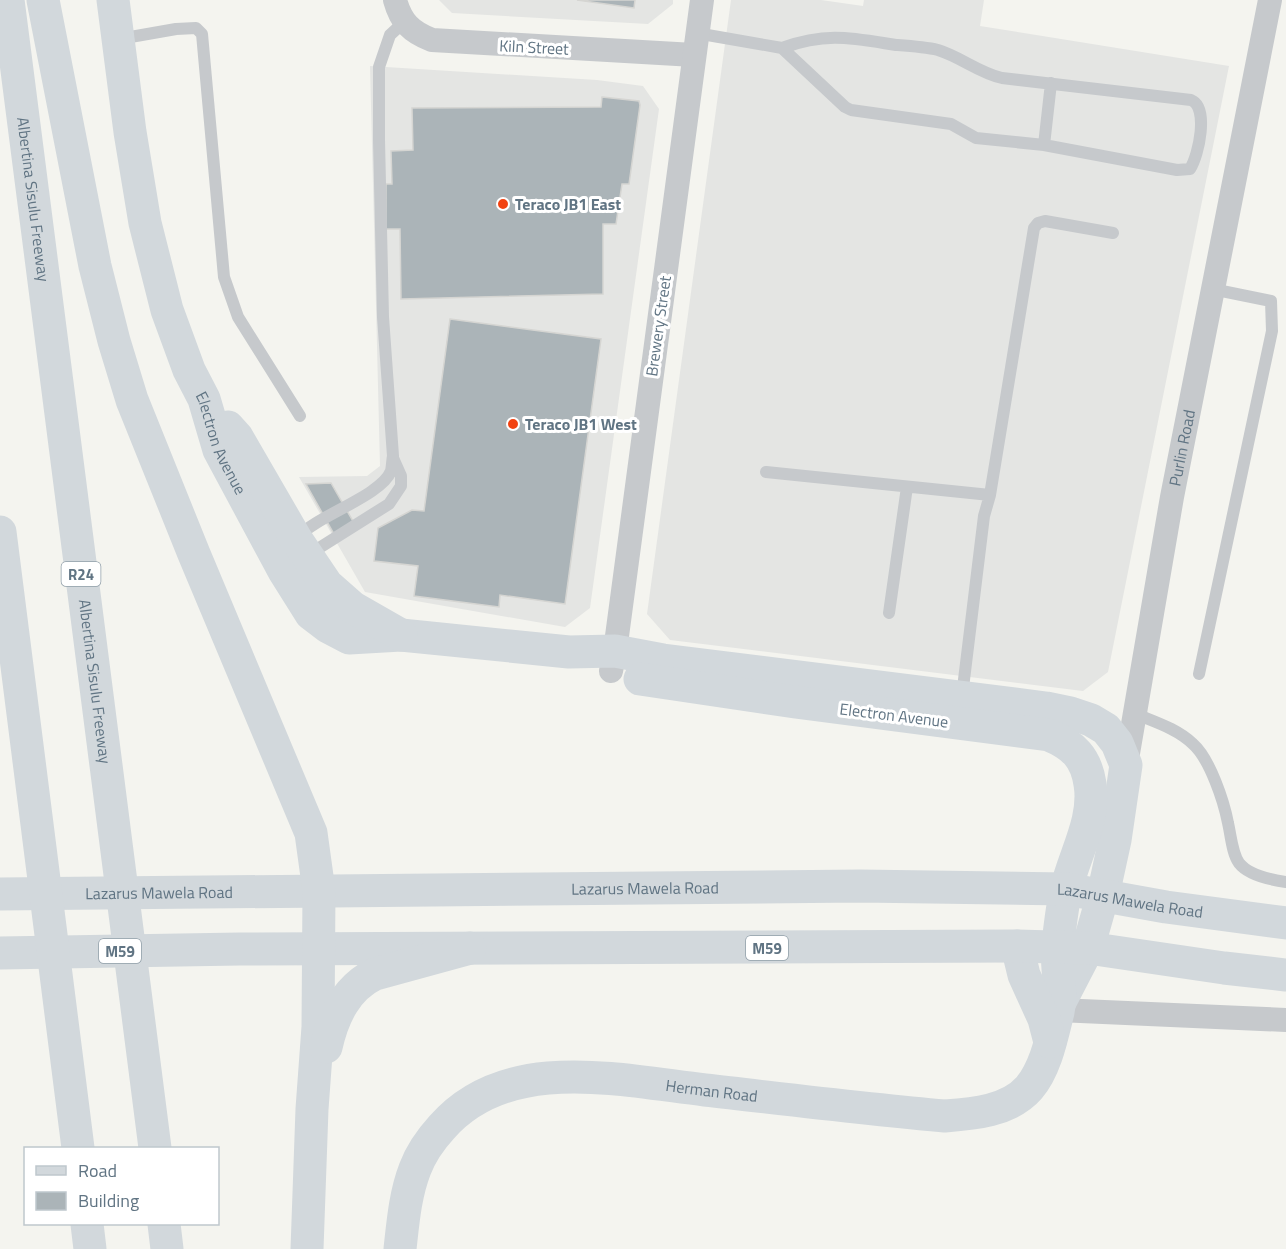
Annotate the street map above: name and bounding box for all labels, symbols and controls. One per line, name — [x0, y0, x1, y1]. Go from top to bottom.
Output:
street label: Kiln Street — [499, 33, 570, 61]
street label: Albertina Sisulu Freeway — [11, 116, 56, 283]
place label: Teraco JB1 East — [515, 192, 621, 216]
marker: Teraco JB1 East — [496, 197, 510, 211]
street label: Brewery Street — [639, 274, 677, 378]
street label: Electron Avenue — [190, 387, 253, 499]
street label: Purlin Road — [1162, 407, 1201, 488]
place label: Teraco JB1 West — [525, 412, 637, 436]
marker: Teraco JB1 West — [506, 417, 520, 431]
road number: R24 — [62, 562, 100, 586]
street label: Albertina Sisulu Freeway — [73, 598, 118, 765]
street label: Electron Avenue — [838, 696, 950, 734]
street label: Lazarus Mawela Road — [571, 875, 719, 901]
street label: Lazarus Mawela Road — [1057, 877, 1204, 924]
street label: Lazarus Mawela Road — [85, 880, 233, 905]
road number: M59 — [746, 936, 788, 960]
road number: M59 — [99, 939, 141, 963]
street label: Herman Road — [664, 1073, 759, 1108]
legend — [24, 1147, 219, 1225]
text: Road — [78, 1157, 117, 1184]
text: Building — [78, 1187, 139, 1214]

